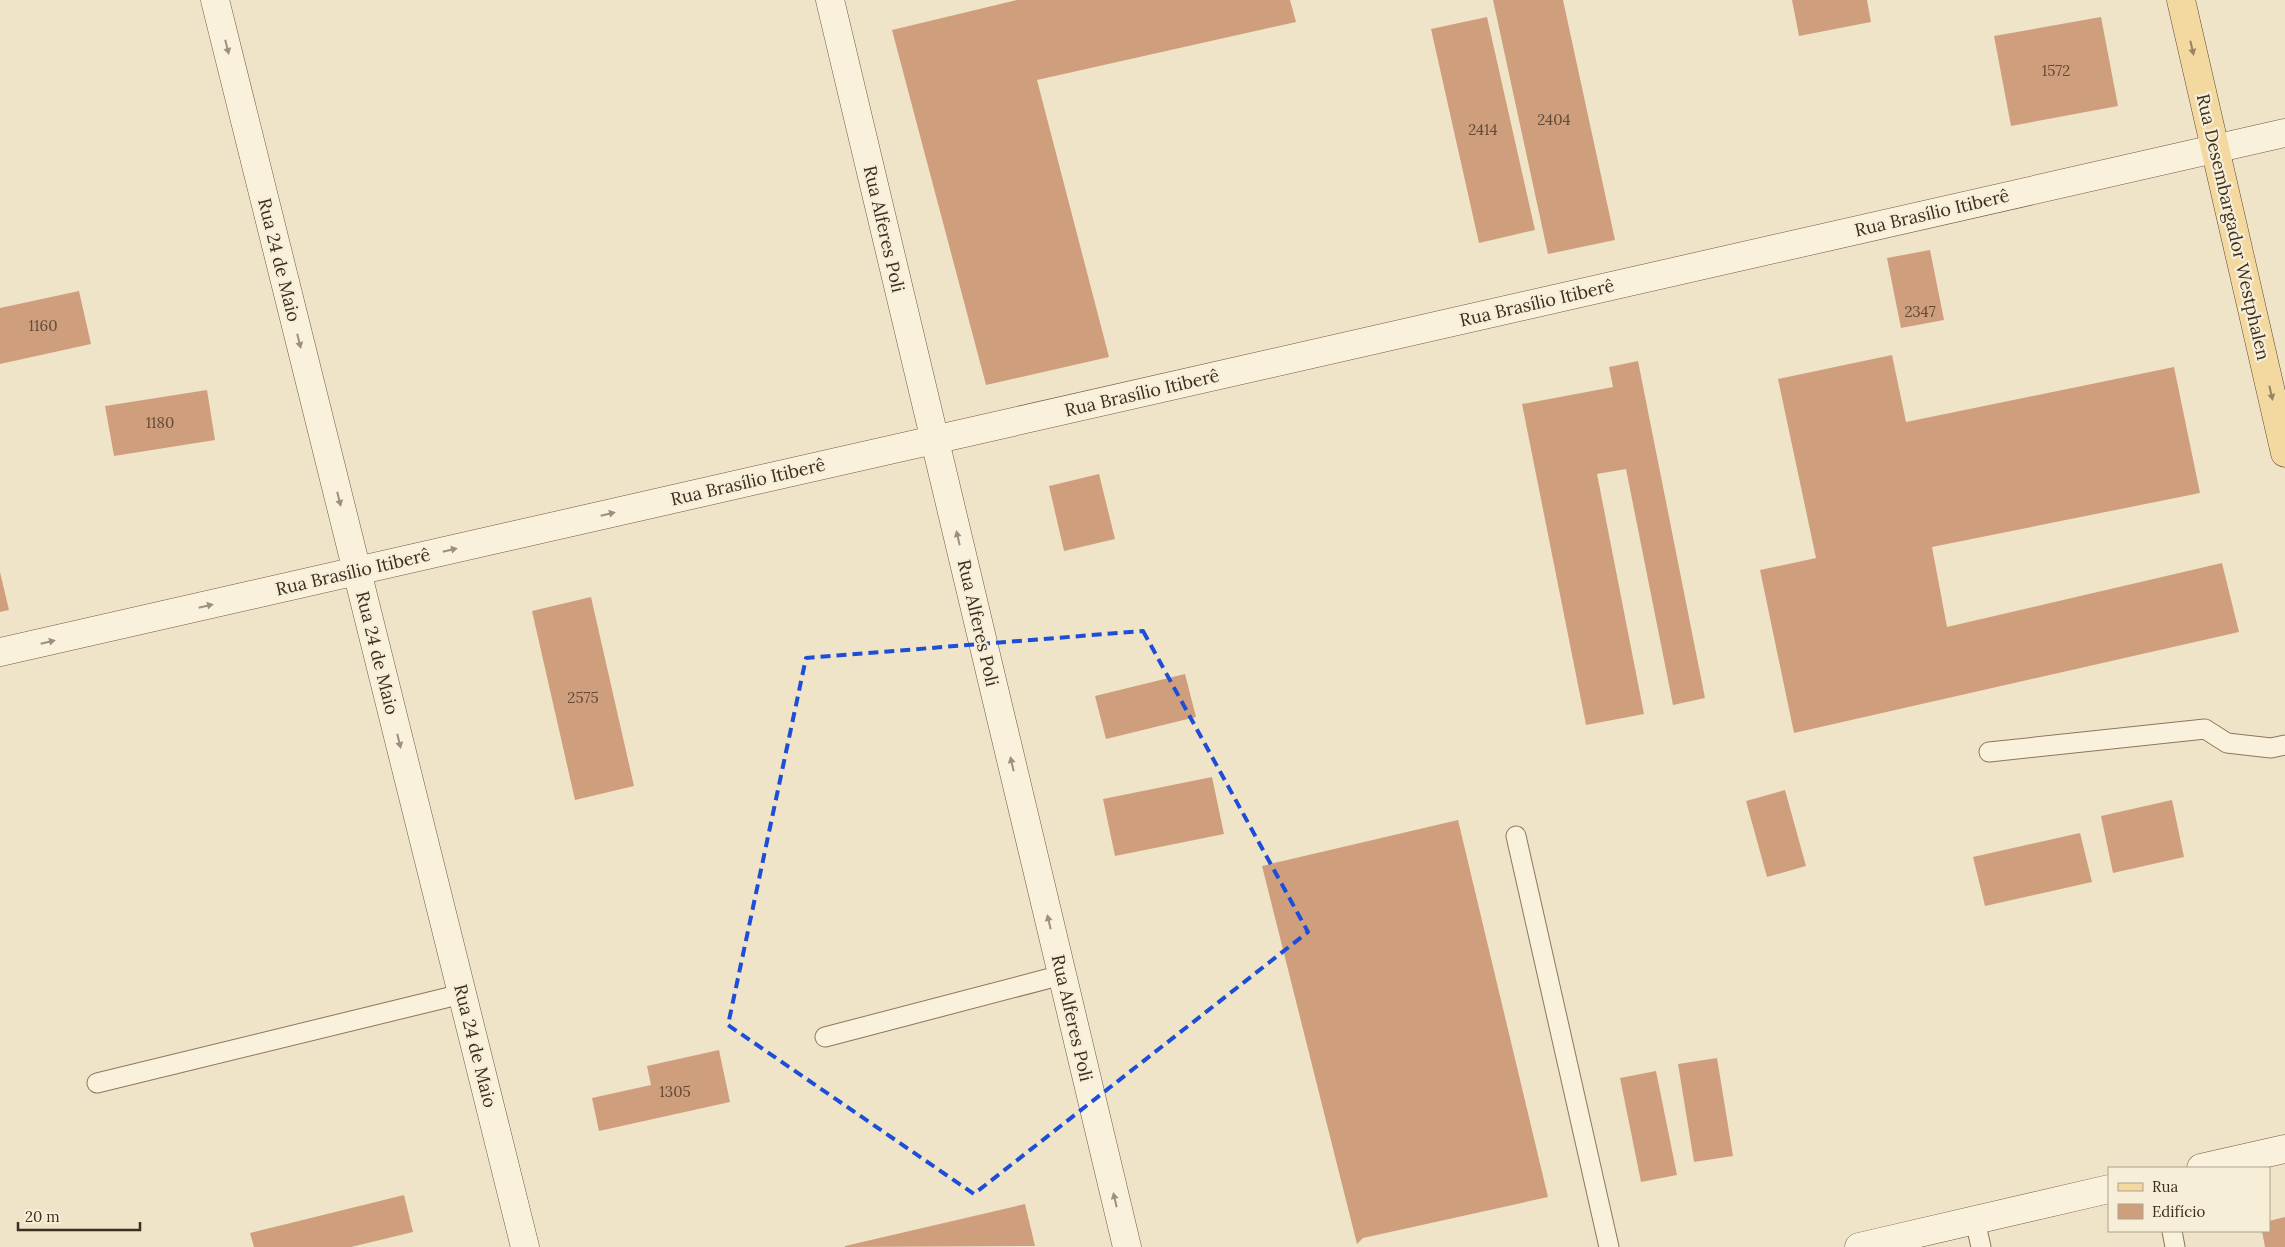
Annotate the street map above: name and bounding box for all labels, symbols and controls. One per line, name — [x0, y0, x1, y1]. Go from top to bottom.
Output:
one-way arrow — [223, 40, 231, 55]
one-way arrow — [2188, 40, 2196, 55]
house number: 1572 — [2042, 61, 2070, 80]
street label: Rua Desembargador Westphalen — [2192, 91, 2275, 362]
house number: 2404 — [1537, 110, 1571, 129]
house number: 2414 — [1468, 120, 1498, 139]
street label: Rua Alferes Poli — [859, 163, 910, 295]
street label: Rua Brasílio Itiberê — [1852, 183, 2012, 241]
street label: Rua 24 de Maio — [253, 196, 306, 324]
street label: Rua Brasílio Itiberê — [1457, 273, 1617, 331]
house number: 2347 — [1904, 302, 1936, 321]
house number: 1160 — [29, 316, 57, 335]
one-way arrow — [296, 333, 304, 348]
street label: Rua Brasílio Itiberê — [1062, 363, 1222, 421]
one-way arrow — [2267, 386, 2275, 401]
house number: 1180 — [146, 413, 174, 432]
street label: Rua Brasílio Itiberê — [668, 452, 828, 510]
one-way arrow — [335, 491, 343, 506]
one-way arrow — [601, 510, 616, 518]
one-way arrow — [954, 531, 962, 546]
street label: Rua Brasílio Itiberê — [273, 542, 433, 600]
one-way arrow — [442, 546, 457, 554]
street label: Rua Alferes Poli — [953, 557, 1004, 689]
street label: Rua 24 de Maio — [351, 589, 404, 717]
one-way arrow — [198, 602, 214, 610]
one-way arrow — [40, 638, 55, 646]
house number: 2575 — [567, 688, 599, 707]
one-way arrow — [395, 734, 403, 749]
one-way arrow — [1008, 757, 1016, 772]
one-way arrow — [1045, 915, 1053, 930]
street label: Rua Alferes Poli — [1047, 952, 1098, 1084]
street label: Rua 24 de Maio — [449, 982, 502, 1110]
house number: 1305 — [659, 1082, 691, 1101]
legend — [2108, 1167, 2270, 1232]
text: Rua — [2152, 1177, 2178, 1196]
one-way arrow — [1111, 1192, 1119, 1207]
scale bar — [18, 1200, 140, 1232]
text: Edifício — [2152, 1202, 2205, 1221]
text: 20 m — [25, 1207, 60, 1226]

